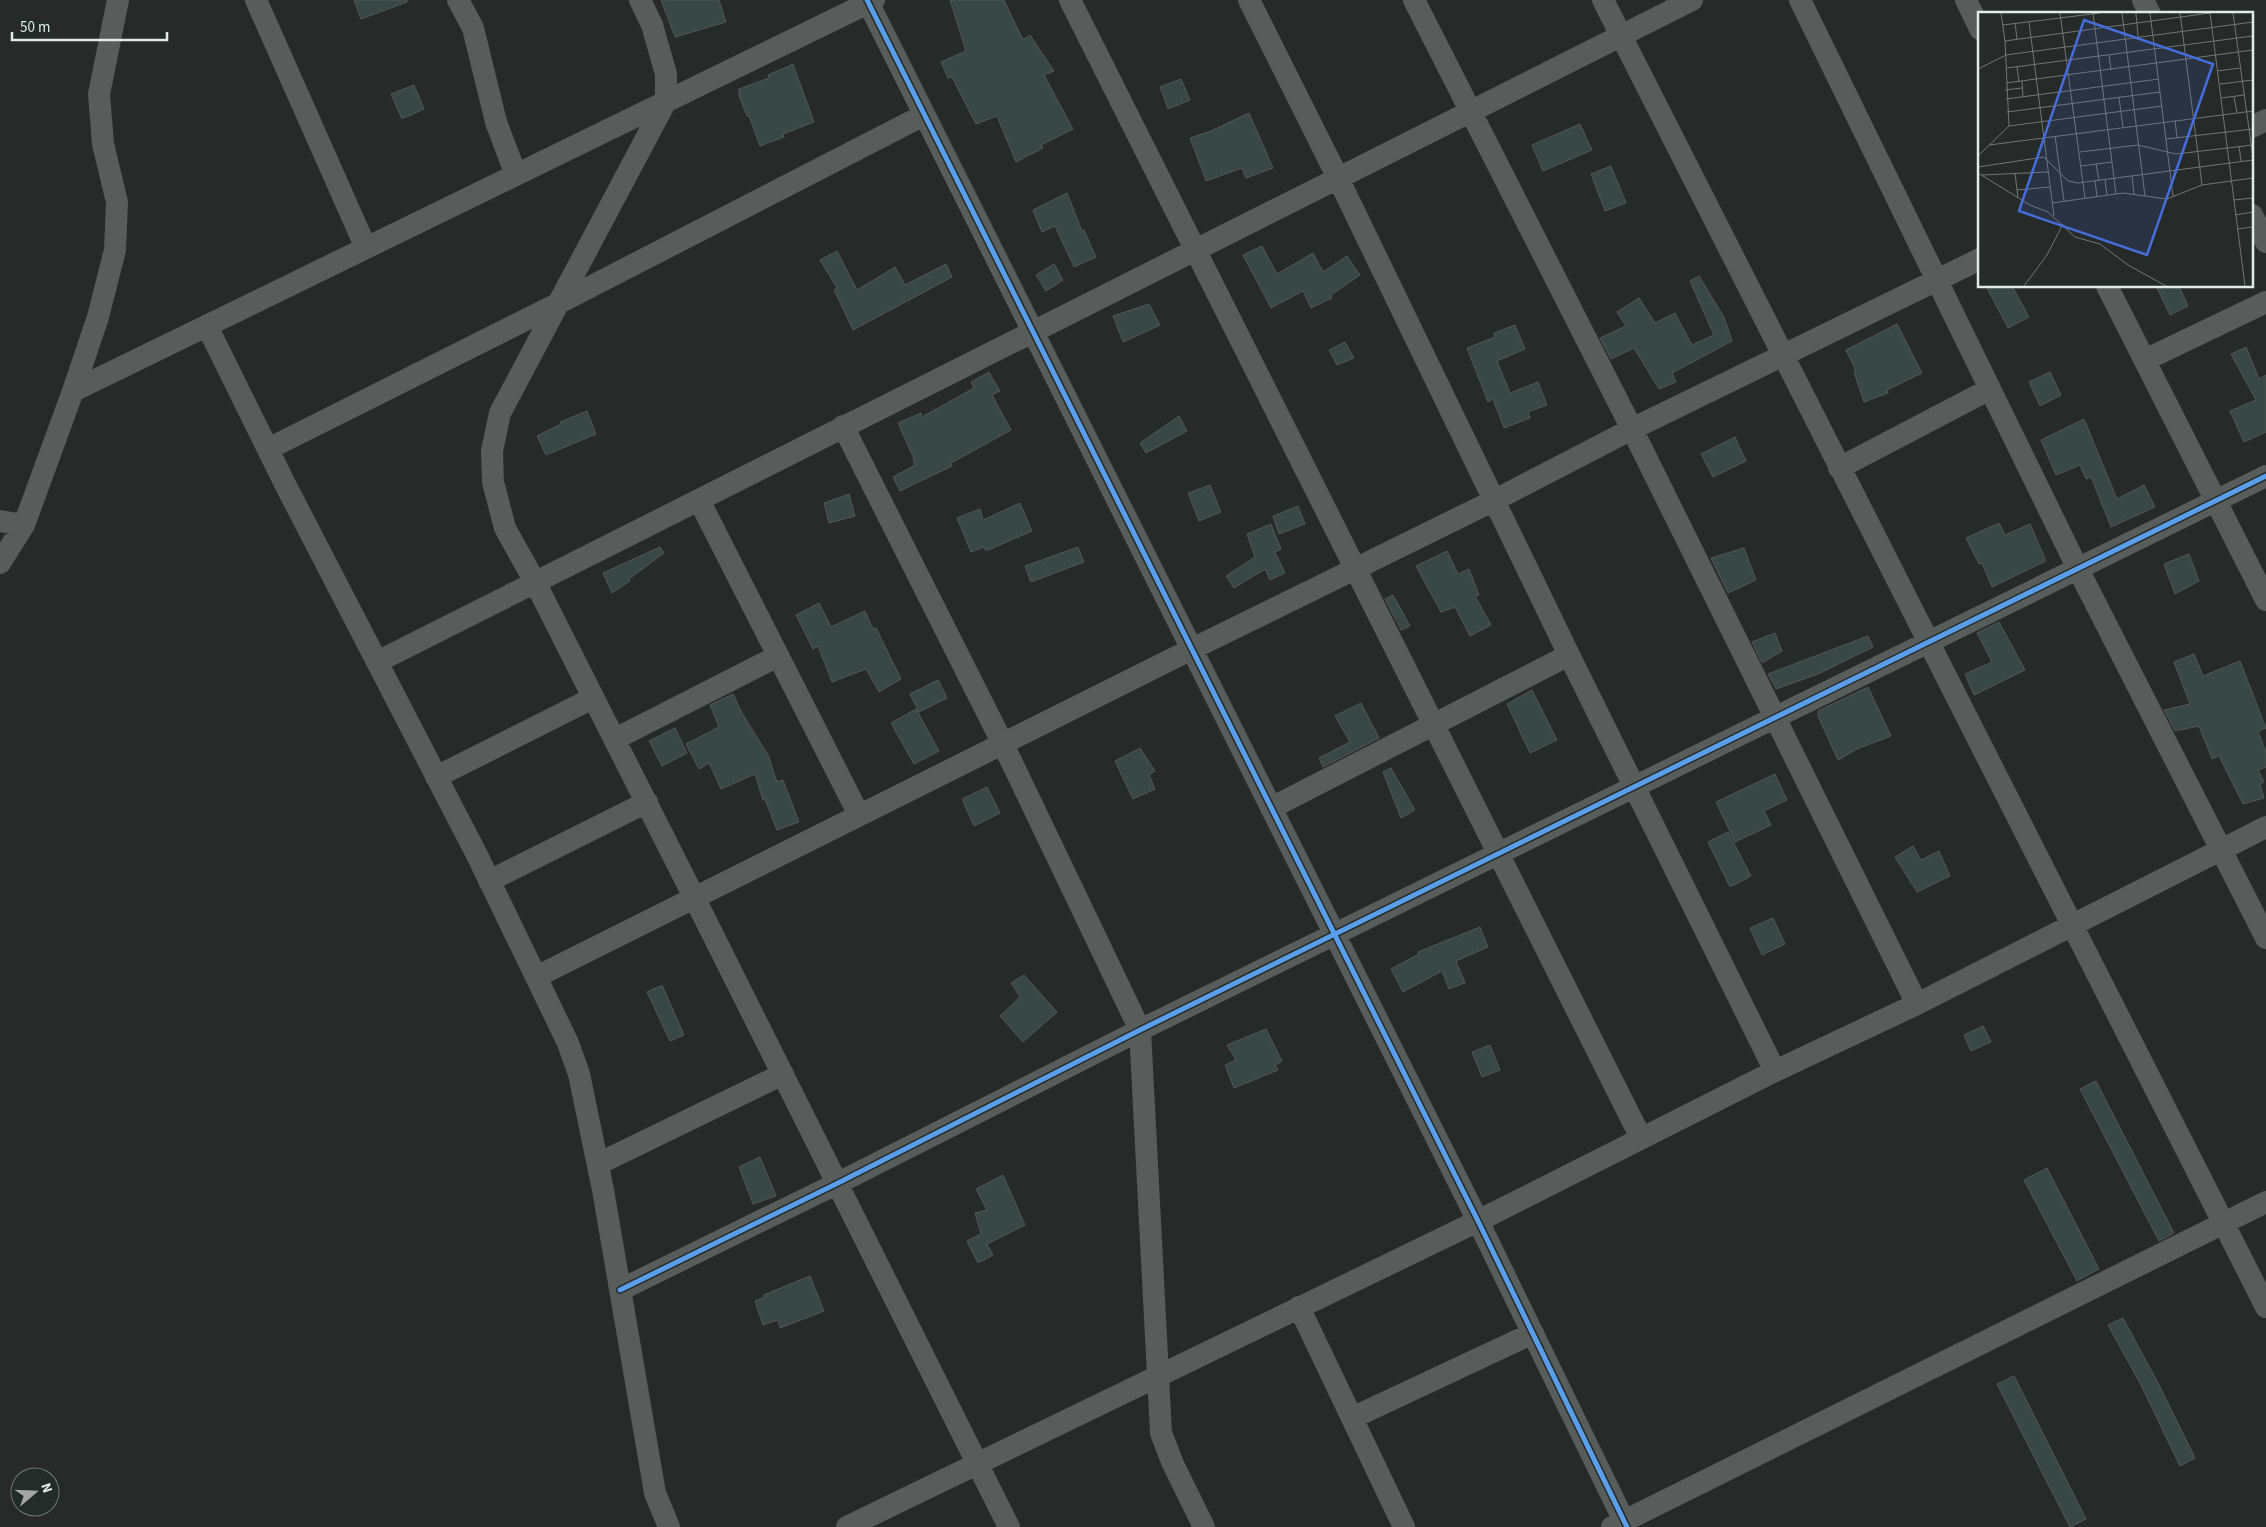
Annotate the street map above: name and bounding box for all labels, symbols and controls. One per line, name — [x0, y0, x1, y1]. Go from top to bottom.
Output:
scale bar — [12, 10, 168, 42]
inset map — [1978, 12, 2254, 288]
text: 50 m — [20, 17, 50, 38]
north arrow — [10, 1467, 60, 1517]
text: N — [35, 1480, 57, 1496]

